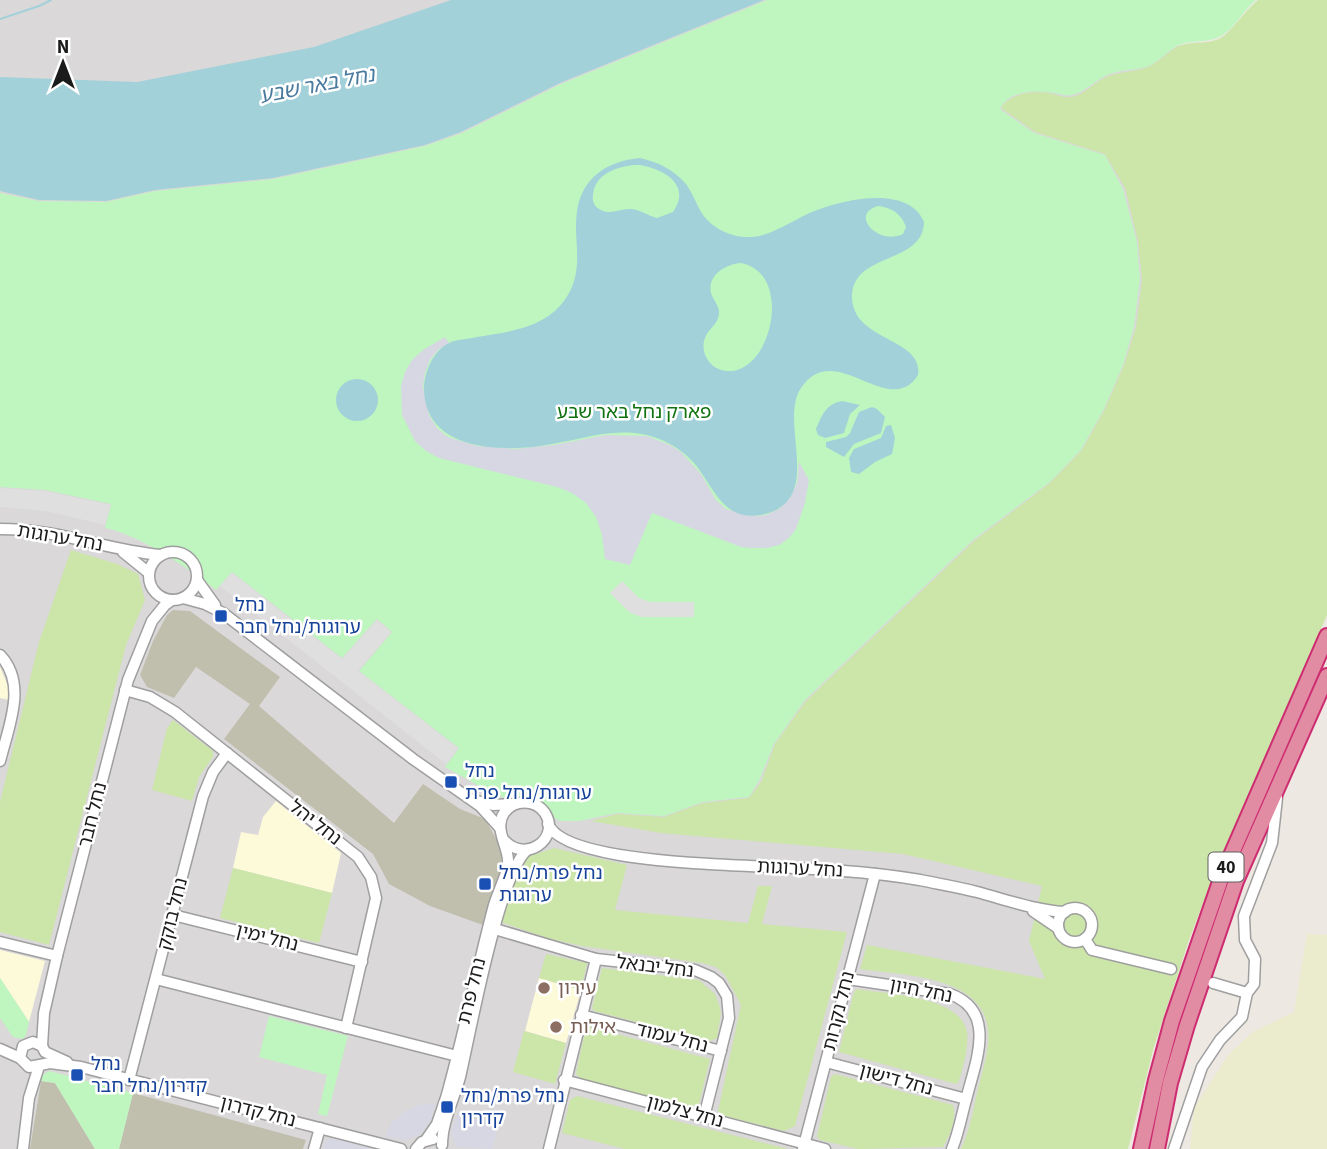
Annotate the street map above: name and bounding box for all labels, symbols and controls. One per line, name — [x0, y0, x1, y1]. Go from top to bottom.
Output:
north arrow — [28, 28, 98, 98]
text: N — [57, 34, 69, 61]
water label: נחל באר שבע — [257, 59, 379, 111]
park label: פארק נחל באר שבע — [557, 399, 711, 426]
street label: נחל ערוגות — [15, 517, 105, 559]
place label: נחל ערוגות/נחל חבר — [235, 592, 361, 641]
marker: נחל ערוגות/נחל חבר — [213, 608, 229, 624]
place label: נחל ערוגות/נחל פרת — [465, 758, 592, 807]
marker: נחל ערוגות/נחל פרת — [443, 774, 459, 790]
street label: נחל חבר — [72, 780, 114, 850]
street label: נחל יהל — [283, 794, 347, 852]
road number: 40 — [1208, 852, 1244, 882]
street label: נחל ערוגות — [756, 853, 844, 885]
place label: נחל פרת/נחל ערוגות — [499, 860, 603, 909]
street label: נחל בוקק — [151, 875, 195, 953]
marker: נחל פרת/נחל ערוגות — [477, 876, 493, 892]
street label: נחל ימין — [233, 917, 301, 959]
street label: נחל יבנאל — [615, 949, 695, 985]
street label: נחל פרת — [451, 955, 493, 1027]
street label: נחל נקרות — [816, 968, 862, 1054]
street label: נחל חיון — [887, 972, 955, 1010]
place label: עירון — [558, 975, 596, 1002]
marker: עירון — [536, 980, 552, 996]
place label: אילות — [570, 1014, 616, 1041]
street label: נחל עמוד — [633, 1016, 711, 1060]
marker: אילות — [548, 1019, 564, 1035]
place label: נחל קדרון/נחל חבר — [91, 1051, 208, 1100]
street label: נחל דישון — [856, 1057, 936, 1103]
marker: נחל קדרון/נחל חבר — [69, 1067, 85, 1083]
place label: נחל פרת/נחל קדרון — [461, 1083, 565, 1132]
street label: נחל צלמון — [644, 1089, 726, 1135]
street label: נחל קדרון — [217, 1090, 299, 1134]
marker: נחל פרת/נחל קדרון — [439, 1099, 455, 1115]

